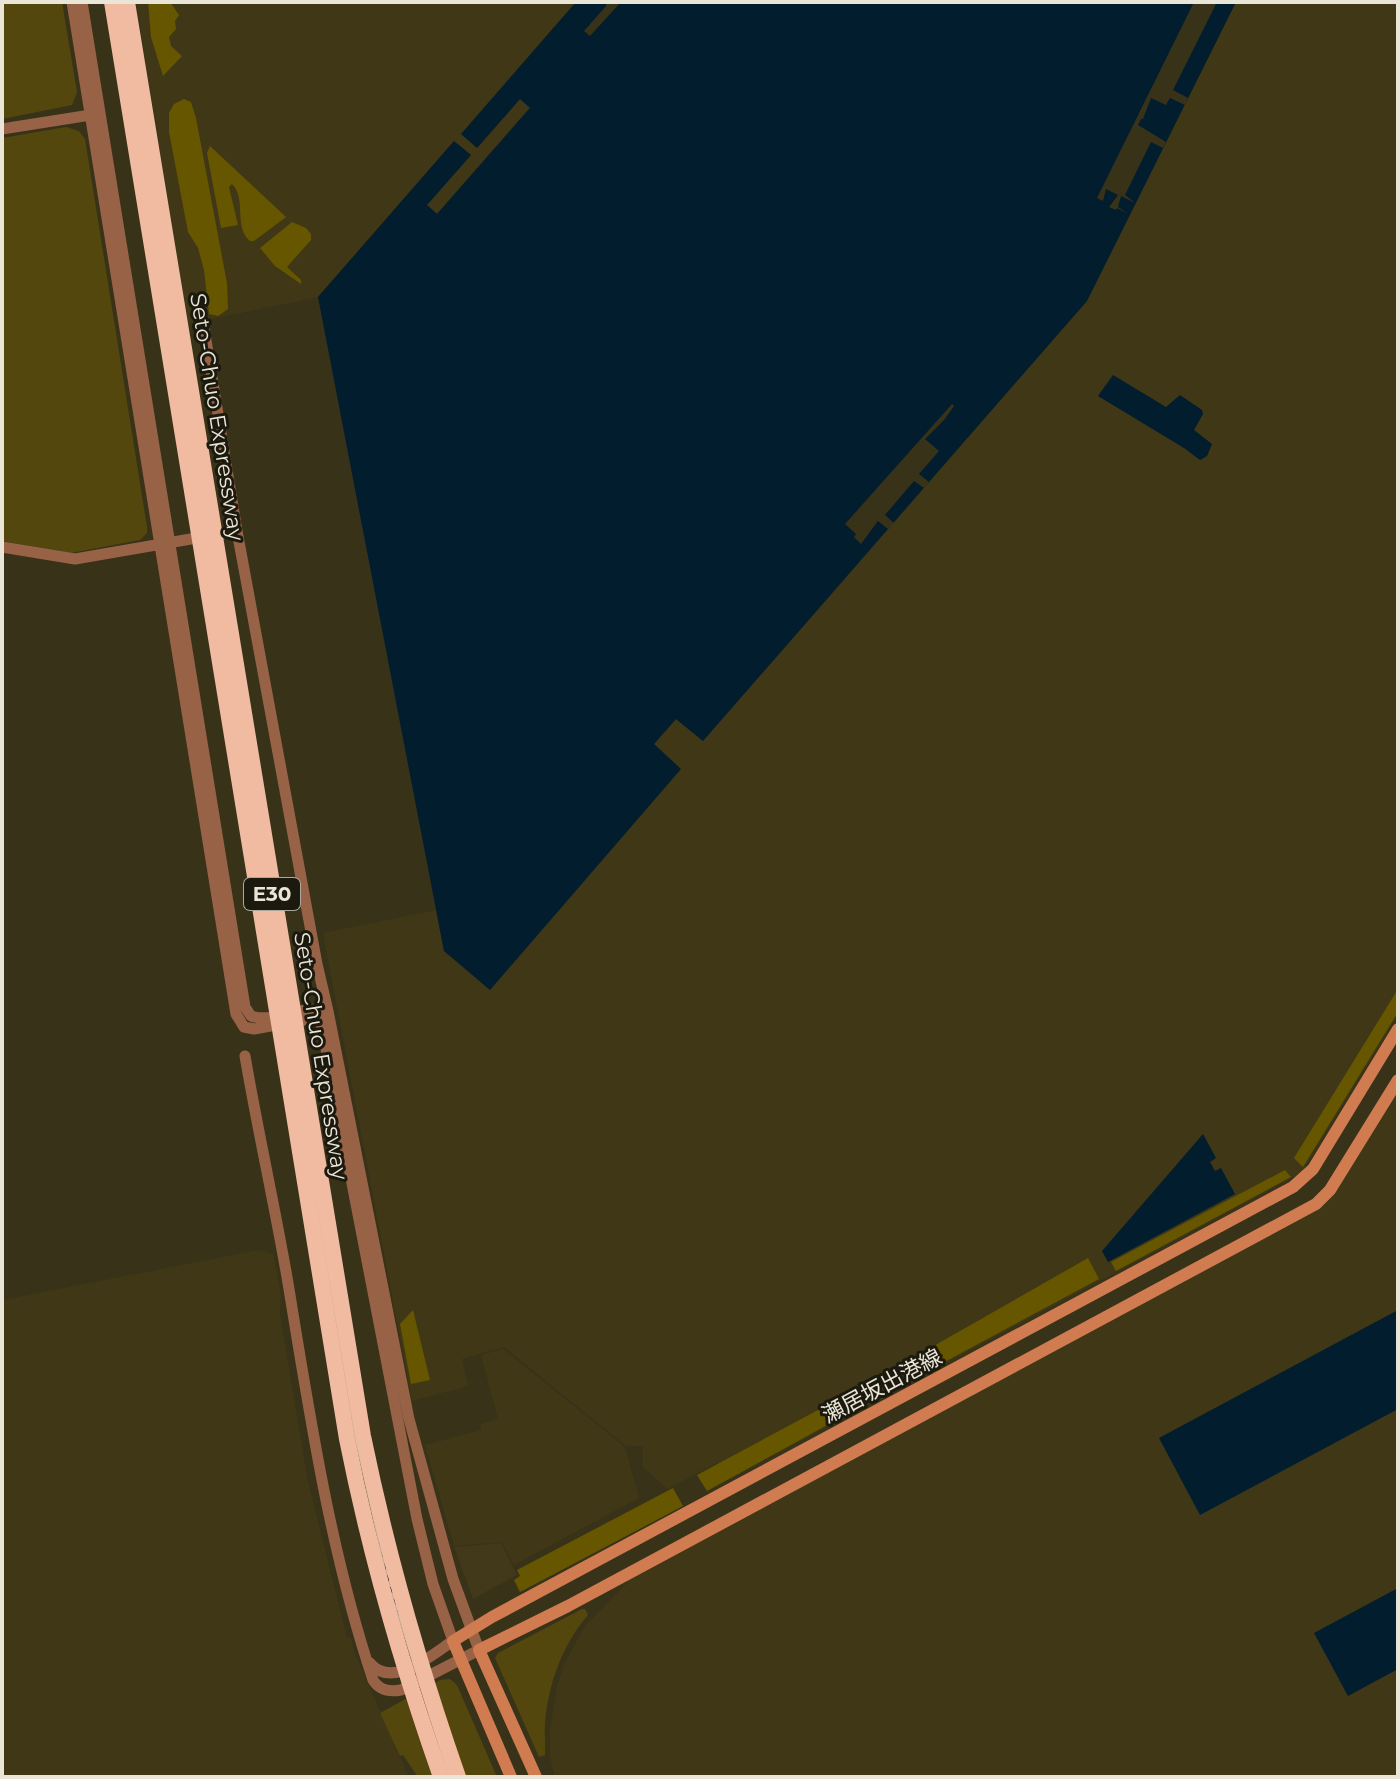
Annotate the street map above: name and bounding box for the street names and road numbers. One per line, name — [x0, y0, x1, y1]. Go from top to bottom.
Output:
street label: Seto-Chuo Expressway — [184, 291, 250, 543]
road number: E30 — [244, 878, 300, 910]
street label: Seto-Chuo Expressway — [288, 930, 354, 1182]
street label: 瀬居坂出港線 — [817, 1343, 947, 1429]

